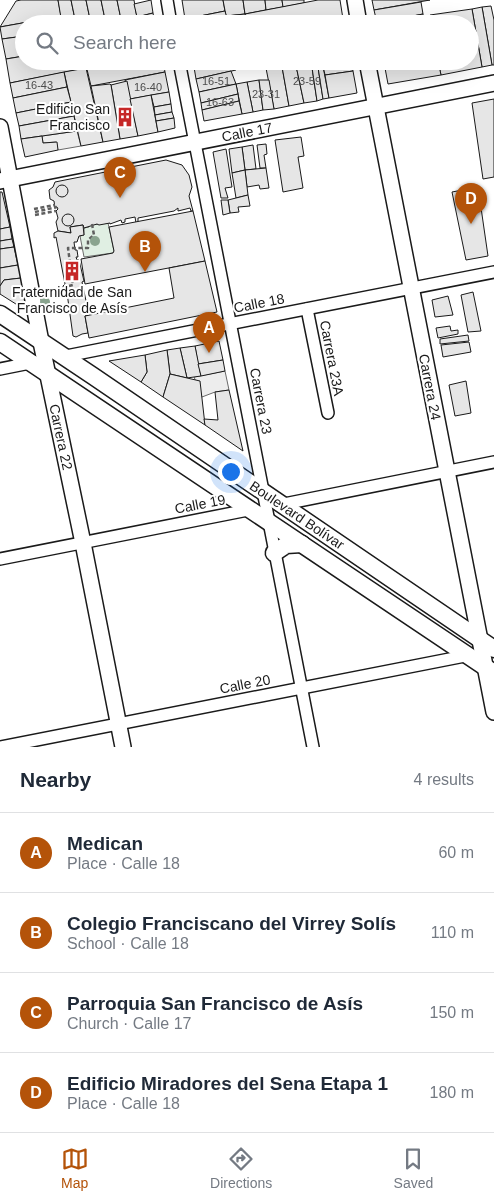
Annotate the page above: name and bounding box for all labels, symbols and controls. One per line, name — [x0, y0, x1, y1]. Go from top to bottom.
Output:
search box — [15, 15, 479, 70]
icon: search — [33, 29, 61, 57]
text: Search here — [73, 32, 177, 53]
house number: 16-51 — [202, 75, 230, 87]
house number: 23-59 — [293, 75, 321, 87]
house number: 16-43 — [25, 79, 53, 91]
house number: 16-40 — [134, 81, 162, 93]
house number: 23-31 — [252, 88, 280, 100]
house number: 16-63 — [206, 96, 234, 108]
place label: Edificio San Francisco — [36, 101, 110, 133]
building icon: Edificio San Francisco — [114, 106, 136, 128]
street label: Calle 17 — [220, 119, 274, 145]
pin: C — [104, 157, 136, 198]
pin: D — [455, 183, 487, 224]
pin: B — [129, 231, 161, 272]
building icon: Fraternidad de San Francisco de Asís — [61, 260, 83, 282]
place label: Fraternidad de San Francisco de Asís — [12, 284, 132, 316]
street label: Calle 18 — [232, 290, 286, 316]
pin: A — [193, 312, 225, 353]
street label: Carrera 23A — [317, 319, 347, 398]
street label: Carrera 24 — [416, 353, 444, 422]
street label: Carrera 23 — [247, 367, 275, 436]
street label: Carrera 22 — [46, 403, 76, 472]
your location — [218, 459, 244, 485]
street label: Boulevard Bolívar — [247, 477, 348, 553]
street label: Calle 19 — [173, 491, 227, 517]
street label: Calle 20 — [218, 671, 272, 697]
text: Nearby — [20, 768, 91, 791]
text: 4 results — [414, 771, 474, 788]
text: Medican — [67, 833, 143, 854]
text: A — [30, 844, 42, 861]
text: 60 m — [438, 844, 474, 861]
text: Place · Calle 18 — [67, 855, 180, 872]
text: Colegio Franciscano del Virrey Solís — [67, 913, 396, 934]
text: B — [30, 924, 42, 941]
text: 110 m — [431, 924, 474, 941]
text: School · Calle 18 — [67, 935, 189, 952]
text: Parroquia San Francisco de Asís — [67, 993, 363, 1014]
text: C — [30, 1004, 42, 1021]
text: 150 m — [430, 1004, 474, 1021]
text: Church · Calle 17 — [67, 1015, 192, 1032]
text: Edificio Miradores del Sena Etapa 1 — [67, 1073, 388, 1094]
text: D — [30, 1084, 42, 1101]
text: 180 m — [430, 1084, 474, 1101]
text: Place · Calle 18 — [67, 1095, 180, 1112]
tab: Map — [61, 1145, 89, 1191]
tab: Directions — [210, 1145, 272, 1191]
tab: Saved — [394, 1145, 433, 1191]

